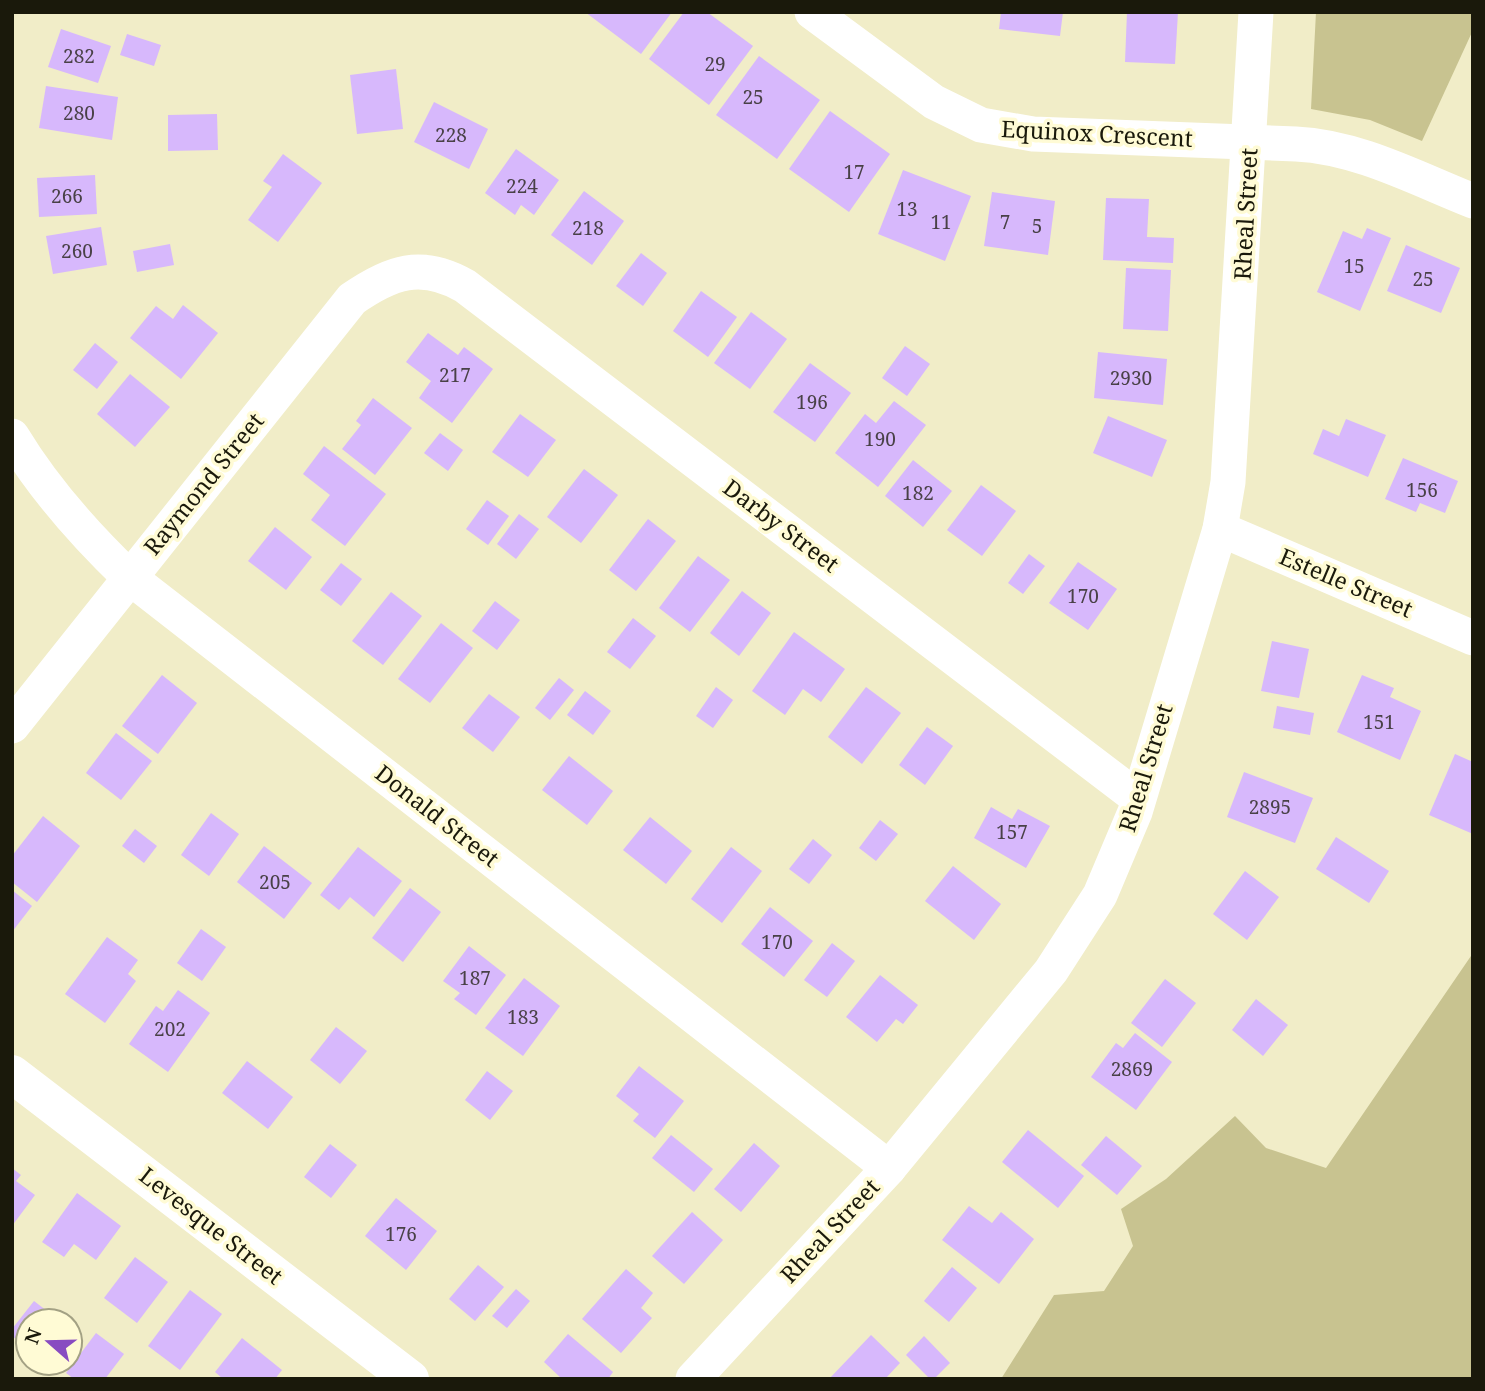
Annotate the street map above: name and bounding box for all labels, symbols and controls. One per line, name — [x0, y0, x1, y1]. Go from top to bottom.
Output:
house number: 282 — [63, 43, 95, 69]
house number: 29 — [704, 51, 726, 77]
house number: 25 — [742, 84, 764, 110]
house number: 280 — [63, 100, 95, 126]
street label: Equinox Crescent — [1000, 112, 1194, 154]
house number: 228 — [435, 122, 467, 148]
street label: Rheal Street — [1226, 147, 1264, 281]
house number: 17 — [843, 159, 865, 185]
house number: 224 — [506, 173, 538, 199]
house number: 266 — [51, 183, 83, 209]
house number: 13 — [896, 196, 918, 222]
house number: 11 — [930, 209, 952, 235]
house number: 7 — [1000, 209, 1010, 235]
house number: 5 — [1032, 213, 1042, 239]
house number: 218 — [572, 215, 604, 241]
house number: 260 — [61, 238, 93, 264]
house number: 15 — [1343, 253, 1365, 279]
house number: 25 — [1412, 266, 1434, 292]
house number: 217 — [439, 362, 471, 388]
house number: 2930 — [1110, 365, 1152, 391]
house number: 196 — [796, 389, 828, 415]
street label: Raymond Street — [136, 405, 271, 561]
house number: 190 — [864, 426, 896, 452]
street label: Darby Street — [717, 471, 846, 579]
house number: 156 — [1406, 477, 1438, 503]
house number: 182 — [902, 480, 934, 506]
street label: Estelle Street — [1275, 540, 1418, 625]
house number: 170 — [1067, 583, 1099, 609]
street label: Rheal Street — [1110, 700, 1180, 836]
house number: 151 — [1363, 709, 1395, 735]
street label: Donald Street — [369, 757, 506, 874]
house number: 2895 — [1249, 794, 1291, 820]
house number: 157 — [996, 819, 1028, 845]
house number: 205 — [259, 869, 291, 895]
house number: 170 — [761, 929, 793, 955]
house number: 187 — [459, 965, 491, 991]
house number: 183 — [507, 1004, 539, 1030]
house number: 202 — [154, 1016, 186, 1042]
house number: 2869 — [1111, 1056, 1153, 1082]
street label: Levesque Street — [133, 1159, 290, 1291]
street label: Rheal Street — [772, 1171, 886, 1290]
house number: 176 — [385, 1221, 417, 1247]
north arrow — [14, 1307, 84, 1377]
text: N — [18, 1325, 48, 1348]

